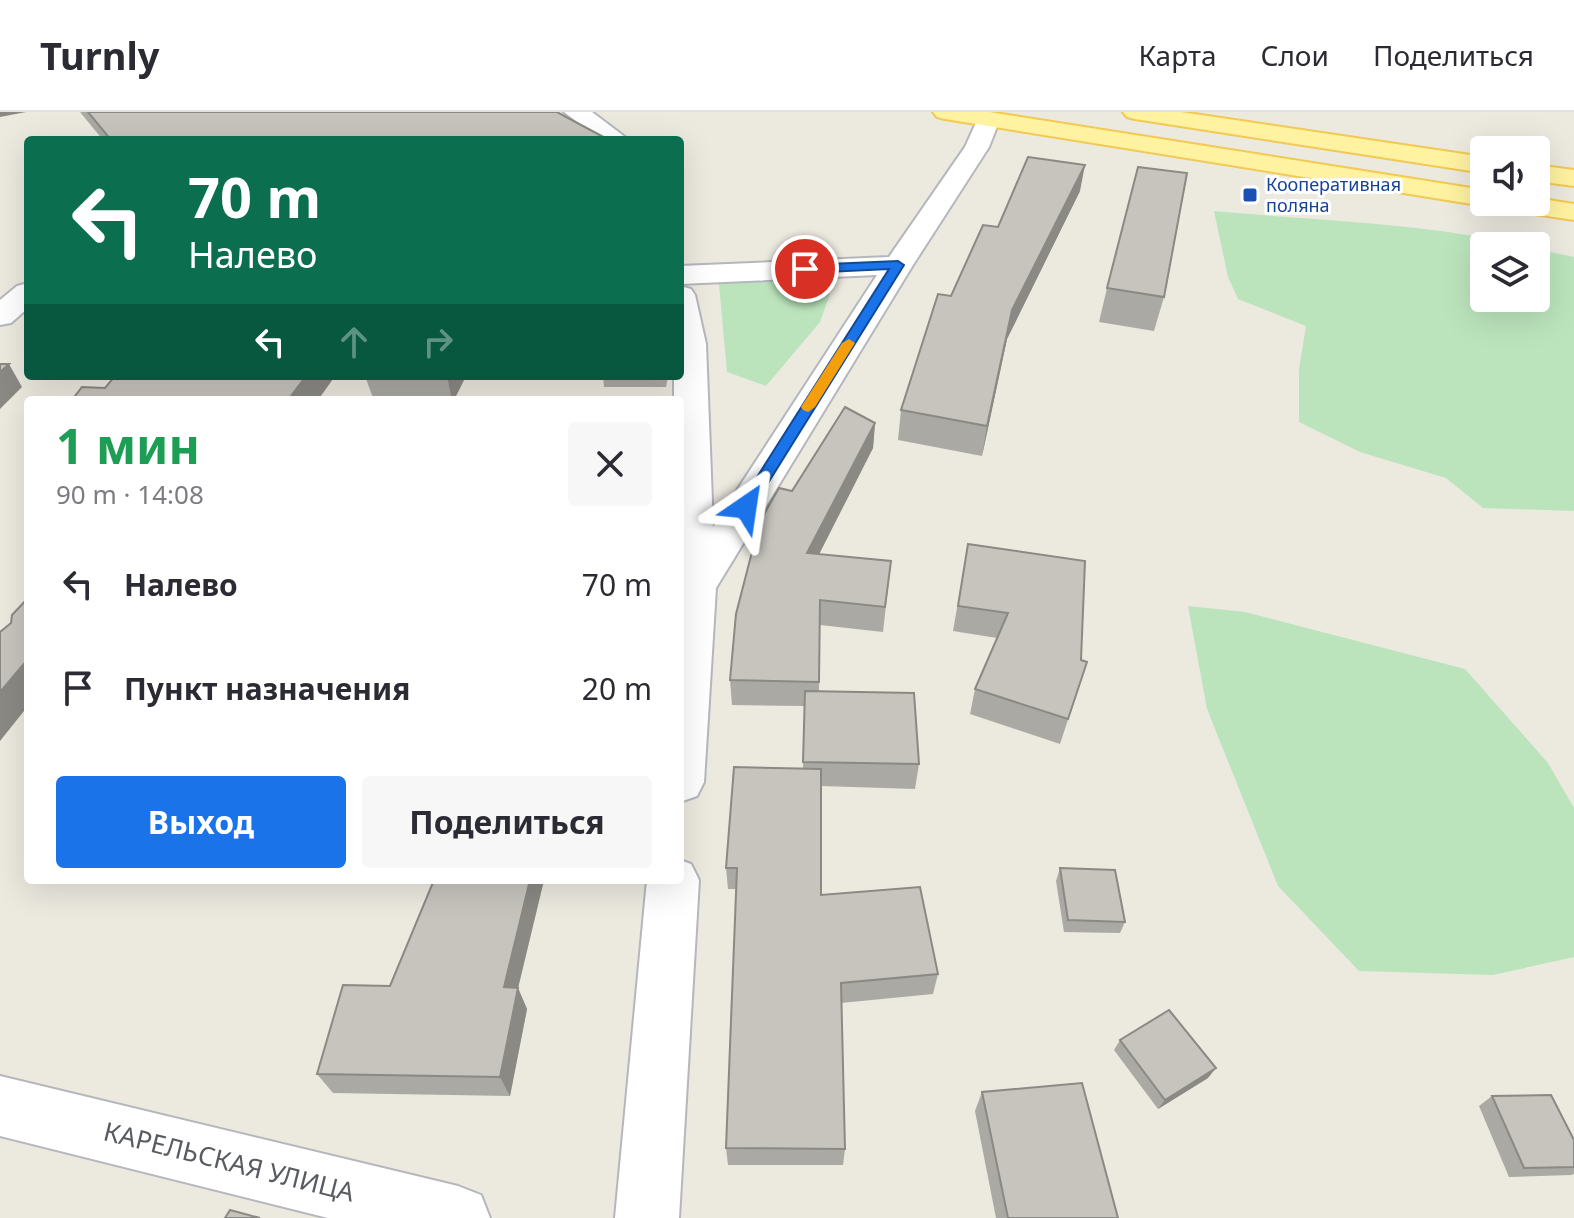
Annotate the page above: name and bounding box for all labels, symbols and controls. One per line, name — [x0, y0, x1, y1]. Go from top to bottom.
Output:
text: Turnly — [40, 29, 159, 81]
text: Карта — [1138, 36, 1217, 74]
text: Слои — [1261, 36, 1329, 74]
text: Поделиться — [1373, 36, 1534, 74]
map controls — [1470, 136, 1550, 312]
button: sound — [1470, 136, 1550, 216]
text: 70 m — [188, 158, 321, 234]
icon: left — [56, 168, 160, 272]
place label: Кооперативная поляна — [1266, 172, 1401, 217]
marker: Кооперативная поляна — [1241, 186, 1259, 204]
text: Налево — [188, 230, 317, 279]
button: layers — [1470, 232, 1550, 312]
pin — [771, 235, 839, 303]
icon: arrive — [783, 247, 827, 291]
icon: left — [248, 320, 292, 364]
icon: ahead — [332, 320, 376, 364]
icon: right — [416, 320, 460, 364]
text: 1 мин — [56, 413, 200, 478]
button: close — [568, 422, 652, 506]
position arrow — [704, 465, 788, 549]
text: 90 m · 14:08 — [56, 476, 204, 512]
icon: left — [56, 562, 100, 606]
text: Налево — [124, 564, 238, 605]
text: 70 m — [582, 564, 652, 605]
icon: arrive — [56, 666, 100, 710]
text: Пункт назначения — [124, 668, 410, 709]
text: 20 m — [582, 668, 652, 709]
button: Выход — [56, 776, 346, 868]
button: Поделиться — [362, 776, 652, 868]
street label: КАРЕЛЬСКАЯ УЛИЦА — [100, 1112, 359, 1210]

